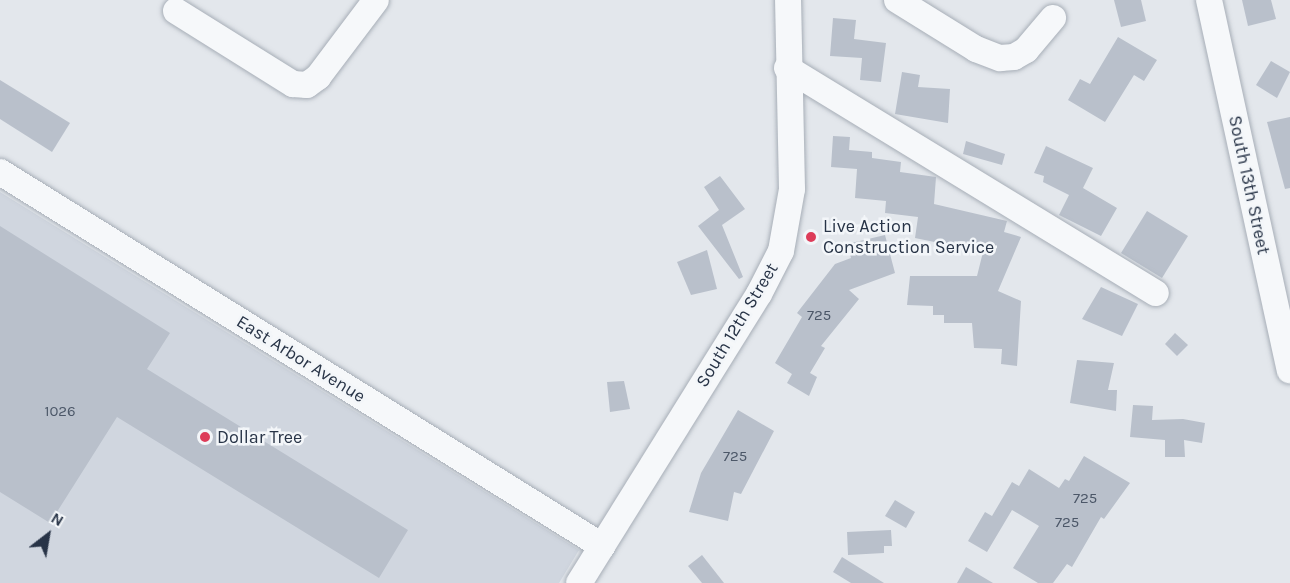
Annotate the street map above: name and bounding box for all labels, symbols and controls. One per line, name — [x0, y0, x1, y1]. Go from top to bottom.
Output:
street label: South 13th Street — [1224, 114, 1274, 256]
place label: Live Action Construction Service — [823, 216, 994, 258]
marker: Live Action Construction Service — [804, 230, 818, 244]
street label: South 12th Street — [691, 259, 783, 391]
house number: 725 — [807, 307, 831, 325]
street label: East Arbor Avenue — [233, 311, 369, 407]
house number: 1026 — [44, 403, 76, 421]
place label: Dollar Tree — [217, 426, 302, 448]
marker: Dollar Tree — [198, 430, 212, 444]
house number: 725 — [723, 448, 747, 466]
house number: 725 — [1073, 490, 1097, 508]
north arrow — [18, 505, 78, 565]
text: N — [48, 508, 67, 530]
house number: 725 — [1055, 514, 1079, 532]

